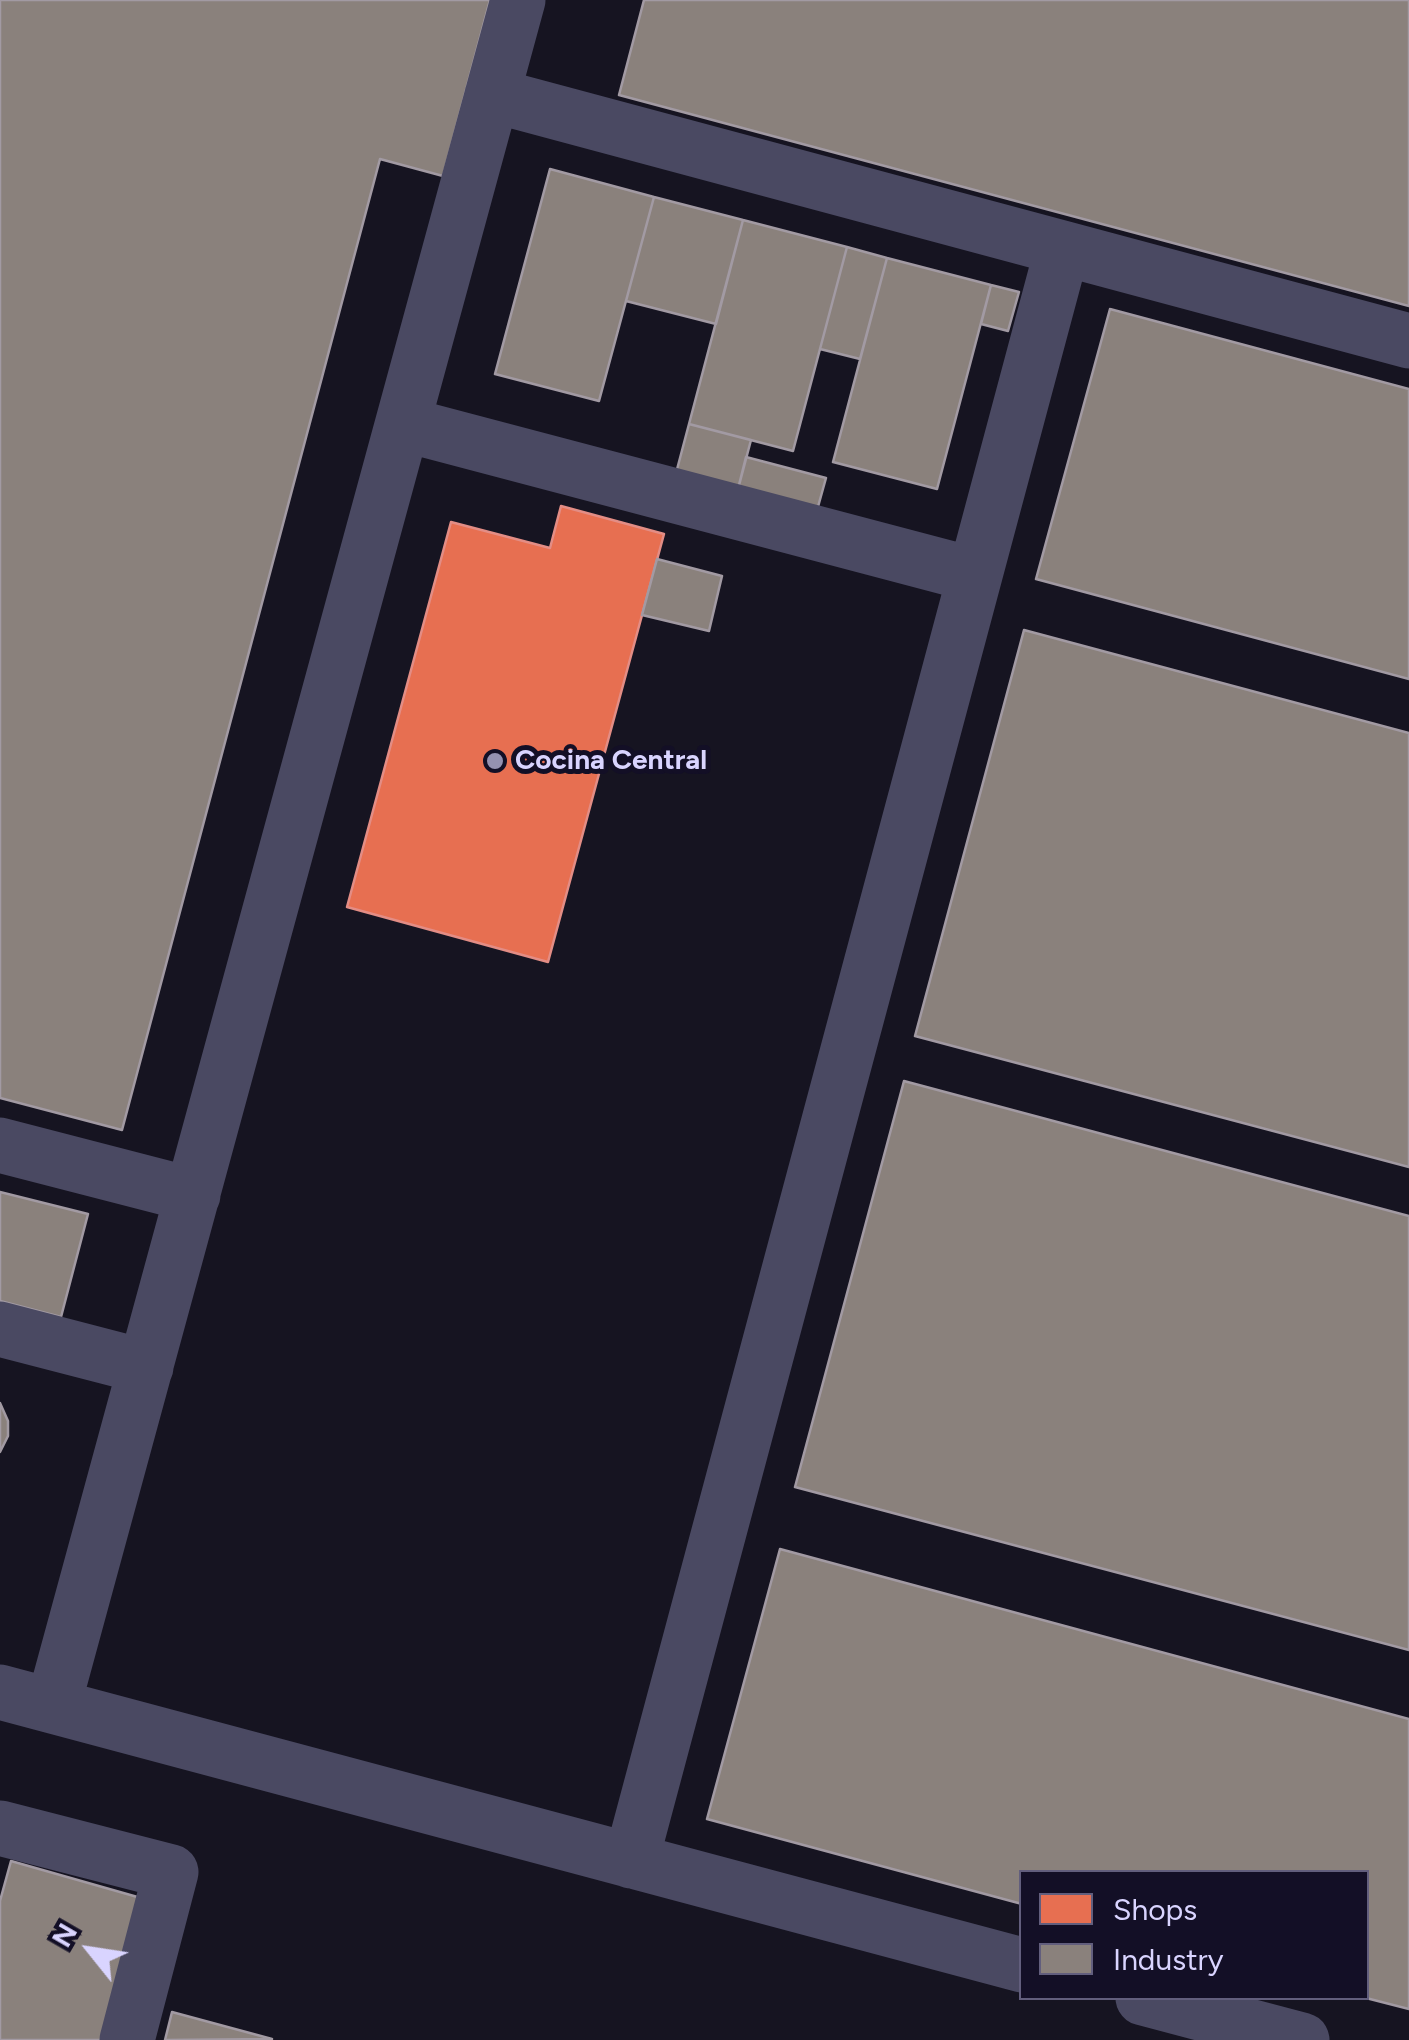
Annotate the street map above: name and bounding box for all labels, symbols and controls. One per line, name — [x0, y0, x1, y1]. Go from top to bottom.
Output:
place label: Cocina Central — [515, 744, 707, 778]
marker: Cocina Central — [484, 750, 506, 772]
legend — [1019, 1870, 1369, 2000]
text: Shops — [1113, 1891, 1197, 1928]
north arrow — [40, 1900, 140, 2000]
text: N — [44, 1917, 84, 1953]
text: Industry — [1113, 1941, 1223, 1978]

